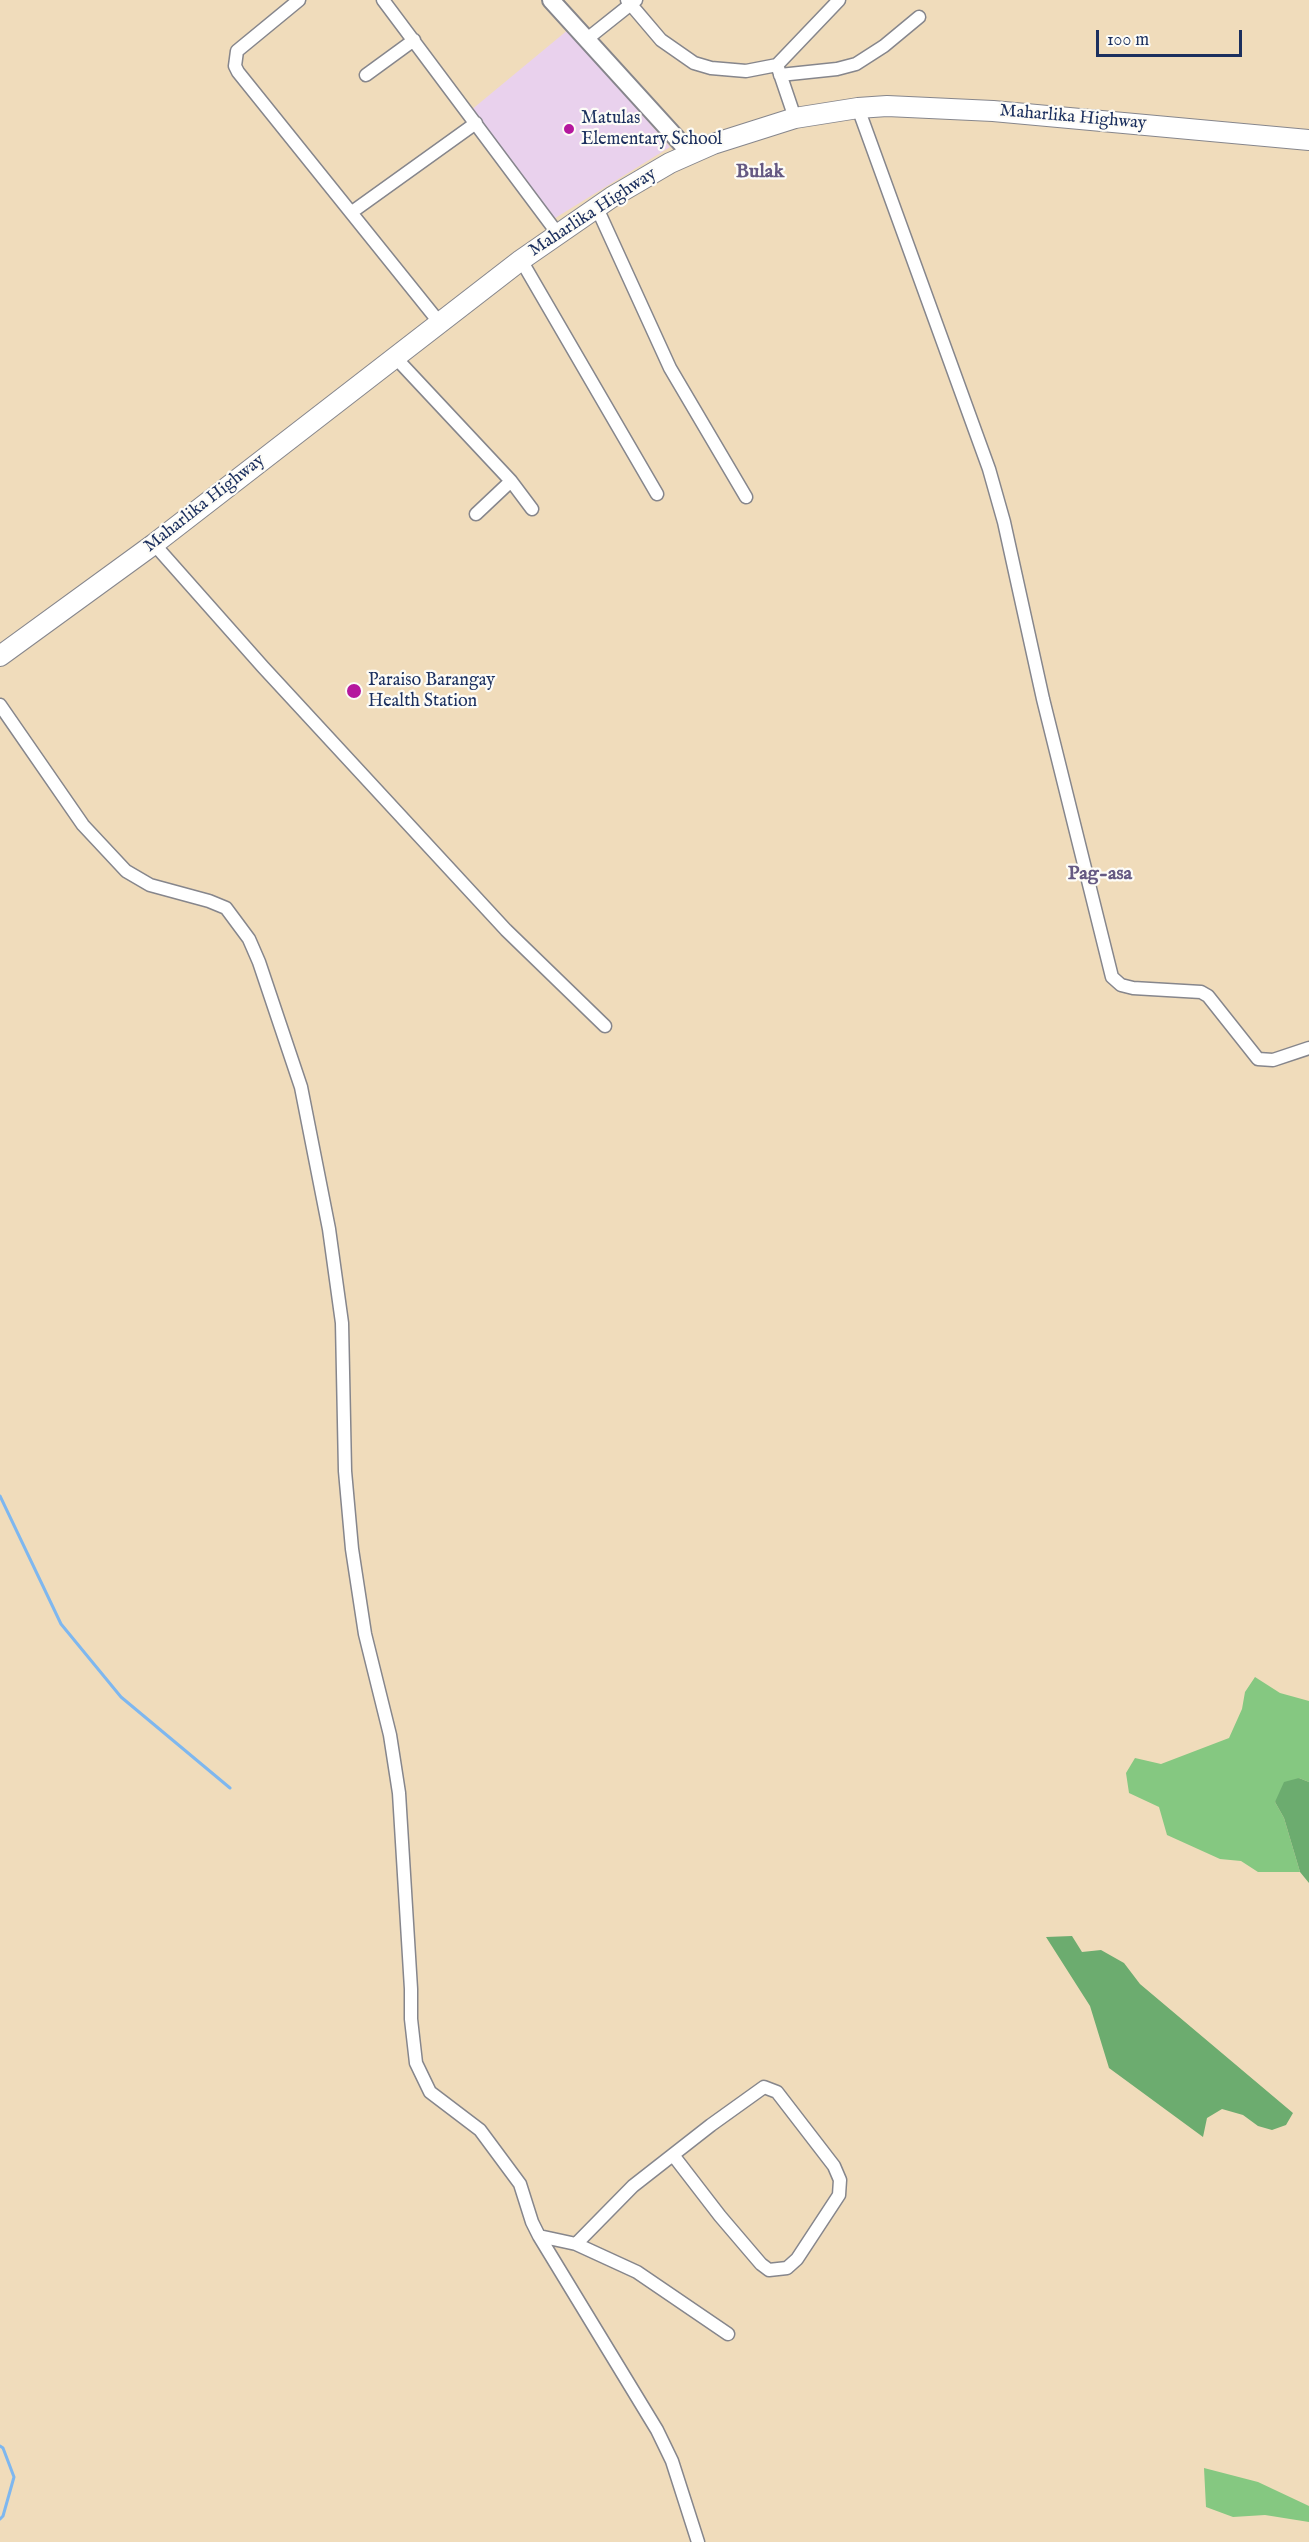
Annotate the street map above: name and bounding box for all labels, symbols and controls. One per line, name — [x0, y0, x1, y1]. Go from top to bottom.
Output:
scale bar — [1099, 18, 1244, 56]
text: 100 m — [1107, 29, 1149, 52]
street label: Maharlika Highway — [999, 101, 1147, 135]
place label: Matulas Elementary School — [581, 108, 722, 150]
marker: Matulas Elementary School — [562, 122, 576, 136]
district label: Bulak — [736, 161, 784, 185]
street label: Maharlika Highway — [525, 164, 661, 262]
street label: Maharlika Highway — [140, 450, 270, 558]
place label: Paraiso Barangay Health Station — [368, 670, 495, 712]
marker: Paraiso Barangay Health Station — [345, 682, 363, 700]
district label: Pag-asa — [1068, 863, 1132, 887]

